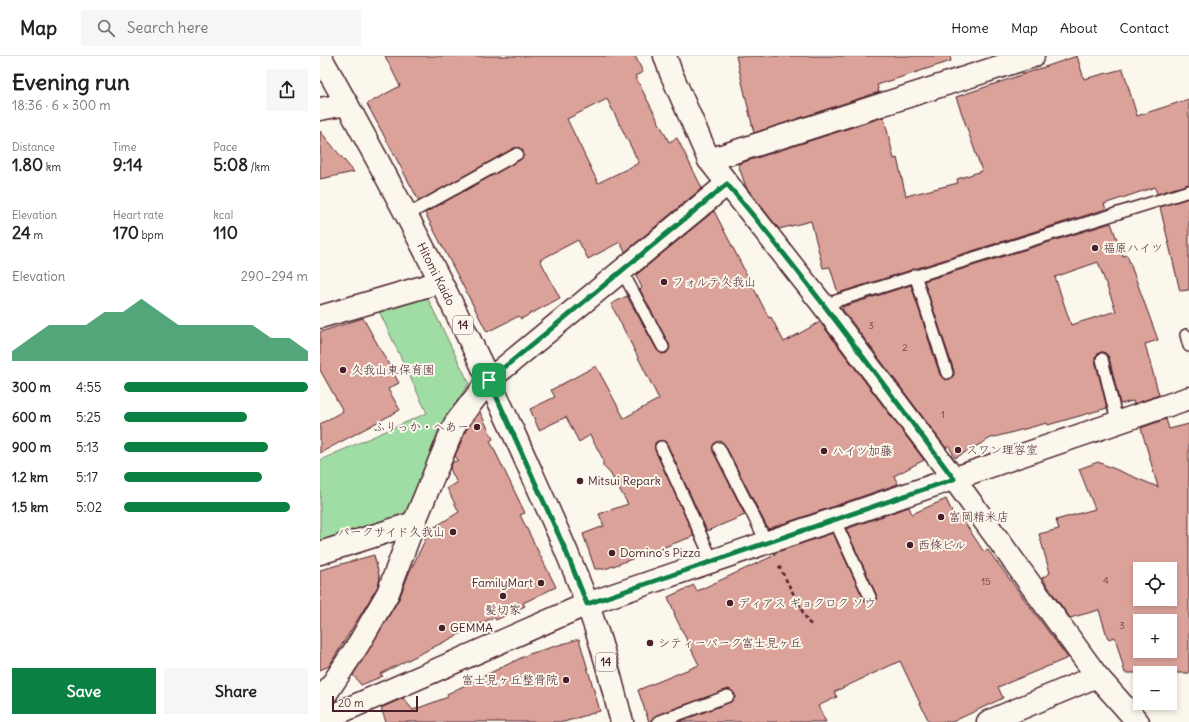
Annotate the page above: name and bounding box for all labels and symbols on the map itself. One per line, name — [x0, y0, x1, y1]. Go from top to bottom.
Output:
street label: Hitomi Kaido — [414, 240, 459, 308]
place label: 福原ハイツ — [1103, 240, 1163, 255]
marker: 福原ハイツ — [1090, 243, 1100, 253]
place label: フォルテ久我山 — [672, 274, 756, 289]
marker: フォルテ久我山 — [659, 277, 669, 287]
road number: 14 — [453, 316, 473, 334]
house number: 3 — [868, 319, 874, 332]
house number: 2 — [902, 341, 908, 354]
place label: 久我山東保育園 — [351, 362, 435, 377]
pin — [472, 363, 506, 397]
marker: 久我山東保育園 — [338, 365, 348, 375]
house number: 1 — [941, 408, 945, 421]
place label: ふりっか・へあー — [373, 419, 469, 434]
marker: ふりっか・へあー — [472, 422, 482, 432]
place label: スワン理容室 — [966, 442, 1038, 457]
place label: ハイツ加藤 — [832, 443, 893, 458]
marker: スワン理容室 — [953, 445, 963, 455]
marker: ハイツ加藤 — [819, 446, 829, 456]
place label: Mitsui Repark — [588, 473, 661, 488]
marker: Mitsui Repark — [575, 476, 585, 486]
place label: 富岡精米店 — [949, 509, 1009, 524]
marker: 富岡精米店 — [936, 512, 946, 522]
place label: パークサイド久我山 — [338, 524, 445, 539]
marker: パークサイド久我山 — [448, 527, 458, 537]
place label: 西條ビル — [918, 537, 966, 552]
marker: 西條ビル — [905, 540, 915, 550]
place label: Domino's Pizza — [620, 545, 701, 560]
marker: Domino's Pizza — [607, 548, 617, 558]
house number: 4 — [1103, 574, 1109, 587]
place label: FamilyMart — [472, 575, 533, 590]
house number: 15 — [981, 575, 991, 588]
marker: FamilyMart — [536, 578, 546, 588]
marker: 髪切家 — [498, 591, 508, 601]
place label: ディアス ギョクロク ソウ — [738, 595, 876, 610]
marker: ディアス ギョクロク ソウ — [725, 598, 735, 608]
place label: 髪切家 — [485, 602, 521, 617]
house number: 3 — [1119, 619, 1125, 632]
place label: GEMMA — [450, 620, 493, 635]
marker: GEMMA — [437, 623, 447, 633]
place label: シティーパーク富士見ヶ丘 — [658, 635, 802, 650]
marker: シティーパーク富士見ヶ丘 — [645, 638, 655, 648]
road number: 14 — [596, 653, 616, 671]
place label: 富士見ヶ丘整骨院 — [462, 672, 558, 687]
marker: 富士見ヶ丘整骨院 — [561, 675, 571, 685]
scale bar — [332, 694, 418, 713]

